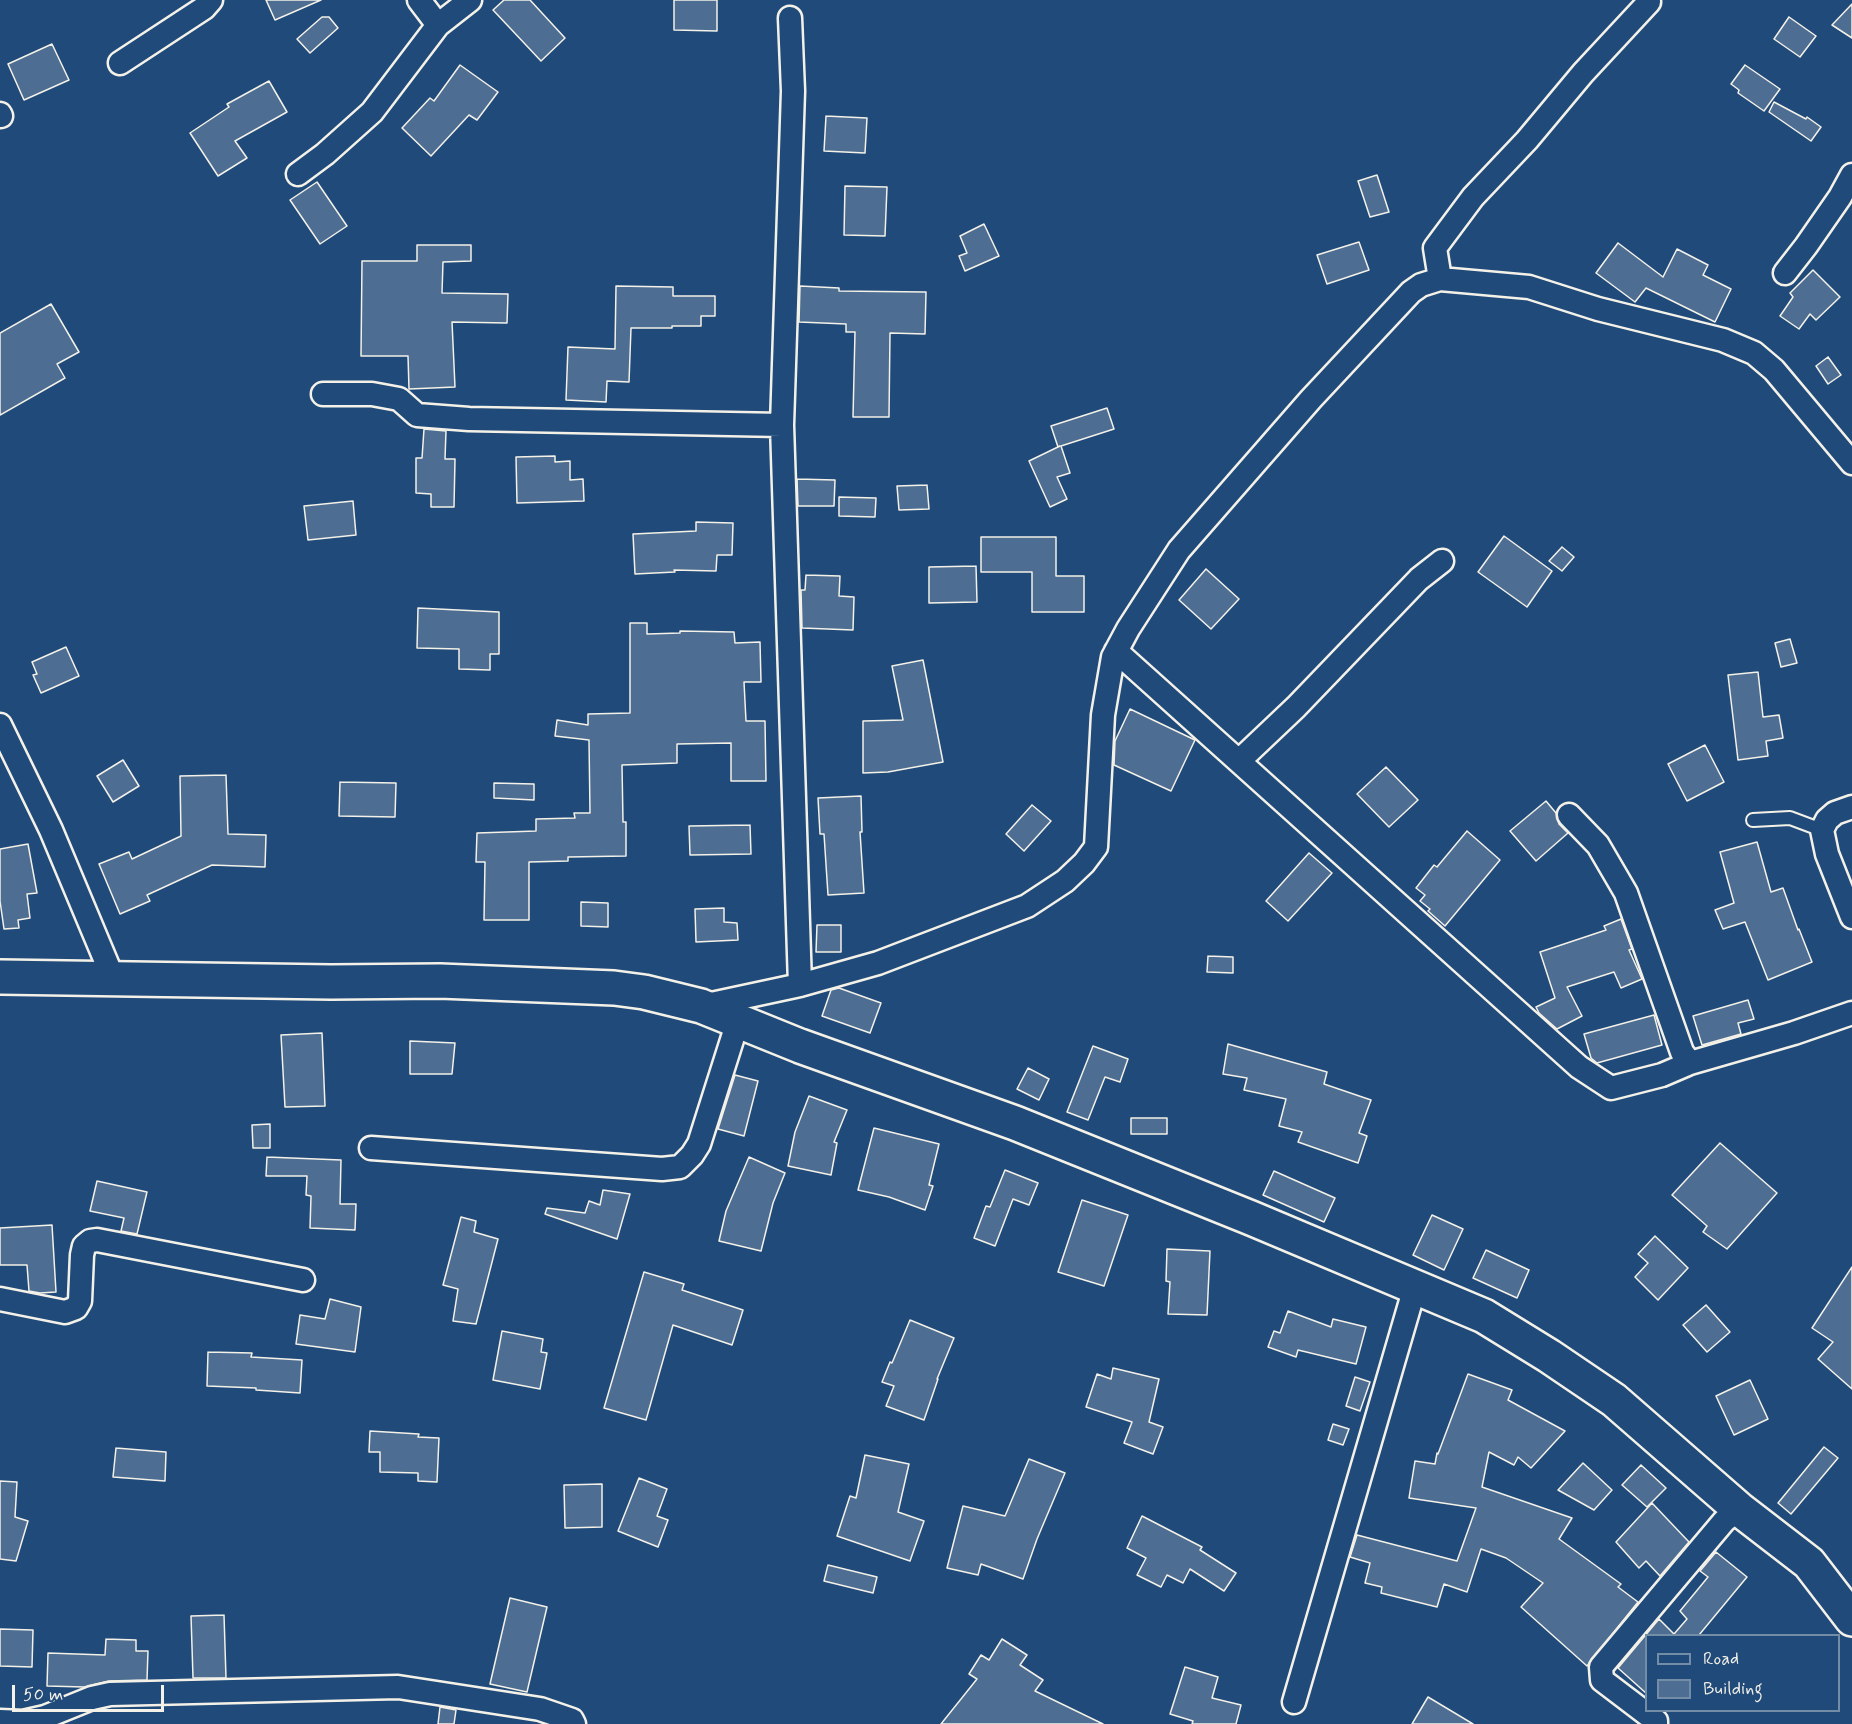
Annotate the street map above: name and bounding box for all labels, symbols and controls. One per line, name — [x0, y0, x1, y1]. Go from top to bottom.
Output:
legend — [1645, 1634, 1840, 1712]
text: Road — [1703, 1647, 1739, 1671]
scale bar — [15, 1673, 166, 1711]
text: Building — [1703, 1677, 1763, 1701]
text: 50 m — [23, 1683, 63, 1707]

